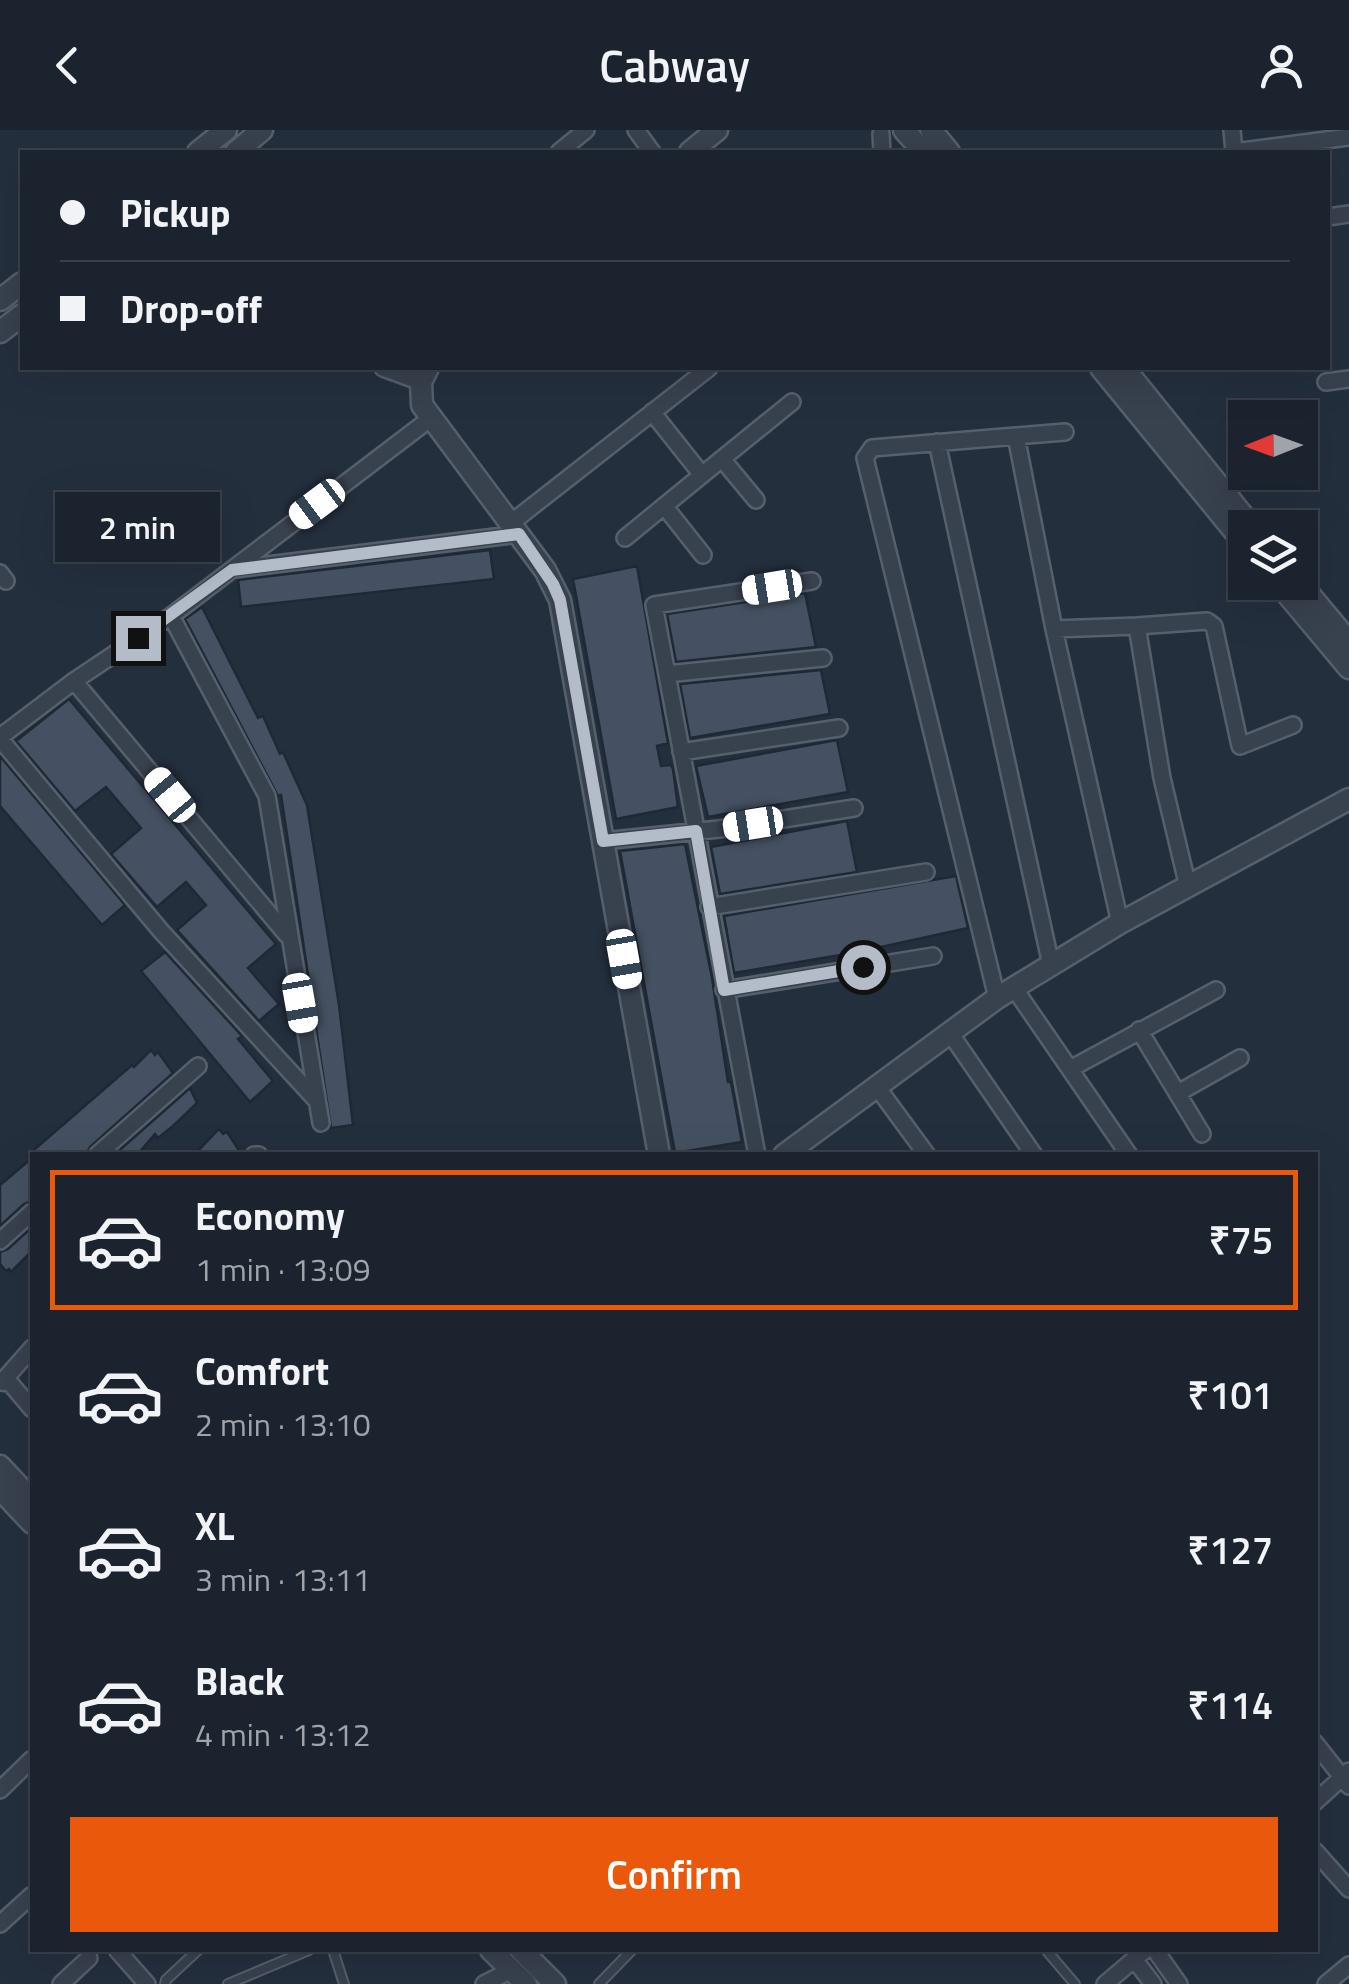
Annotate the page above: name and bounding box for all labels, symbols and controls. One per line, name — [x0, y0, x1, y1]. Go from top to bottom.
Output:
text: Cabway — [599, 31, 750, 99]
icon: back — [40, 38, 95, 93]
icon: person — [1254, 38, 1309, 93]
text: Pickup — [120, 184, 230, 242]
text: Drop-off — [120, 280, 262, 338]
north arrow — [1228, 400, 1318, 490]
map controls — [1228, 400, 1318, 600]
car — [284, 474, 350, 534]
callout: 2 min — [56, 493, 220, 563]
text: 2 min — [99, 503, 176, 551]
button: layers — [1228, 510, 1318, 600]
car — [740, 567, 804, 607]
route end — [116, 616, 161, 661]
car — [139, 762, 201, 828]
car — [721, 804, 785, 844]
car — [604, 927, 644, 991]
route start — [841, 945, 886, 990]
car — [280, 971, 320, 1035]
text: Economy — [195, 1187, 345, 1245]
icon: car — [75, 1195, 165, 1285]
text: ₹75 — [1209, 1211, 1273, 1269]
text: 1 min · 13:09 — [195, 1245, 371, 1293]
text: Comfort — [195, 1342, 329, 1400]
icon: car — [75, 1350, 165, 1440]
text: ₹101 — [1187, 1366, 1273, 1424]
text: 2 min · 13:10 — [195, 1400, 371, 1448]
text: XL — [195, 1497, 235, 1555]
icon: car — [75, 1505, 165, 1595]
text: ₹127 — [1187, 1521, 1273, 1579]
text: 3 min · 13:11 — [195, 1555, 371, 1603]
text: Black — [195, 1652, 284, 1710]
icon: car — [75, 1660, 165, 1750]
text: ₹114 — [1187, 1676, 1273, 1734]
text: 4 min · 13:12 — [195, 1710, 371, 1758]
button: Confirm — [70, 1817, 1278, 1932]

